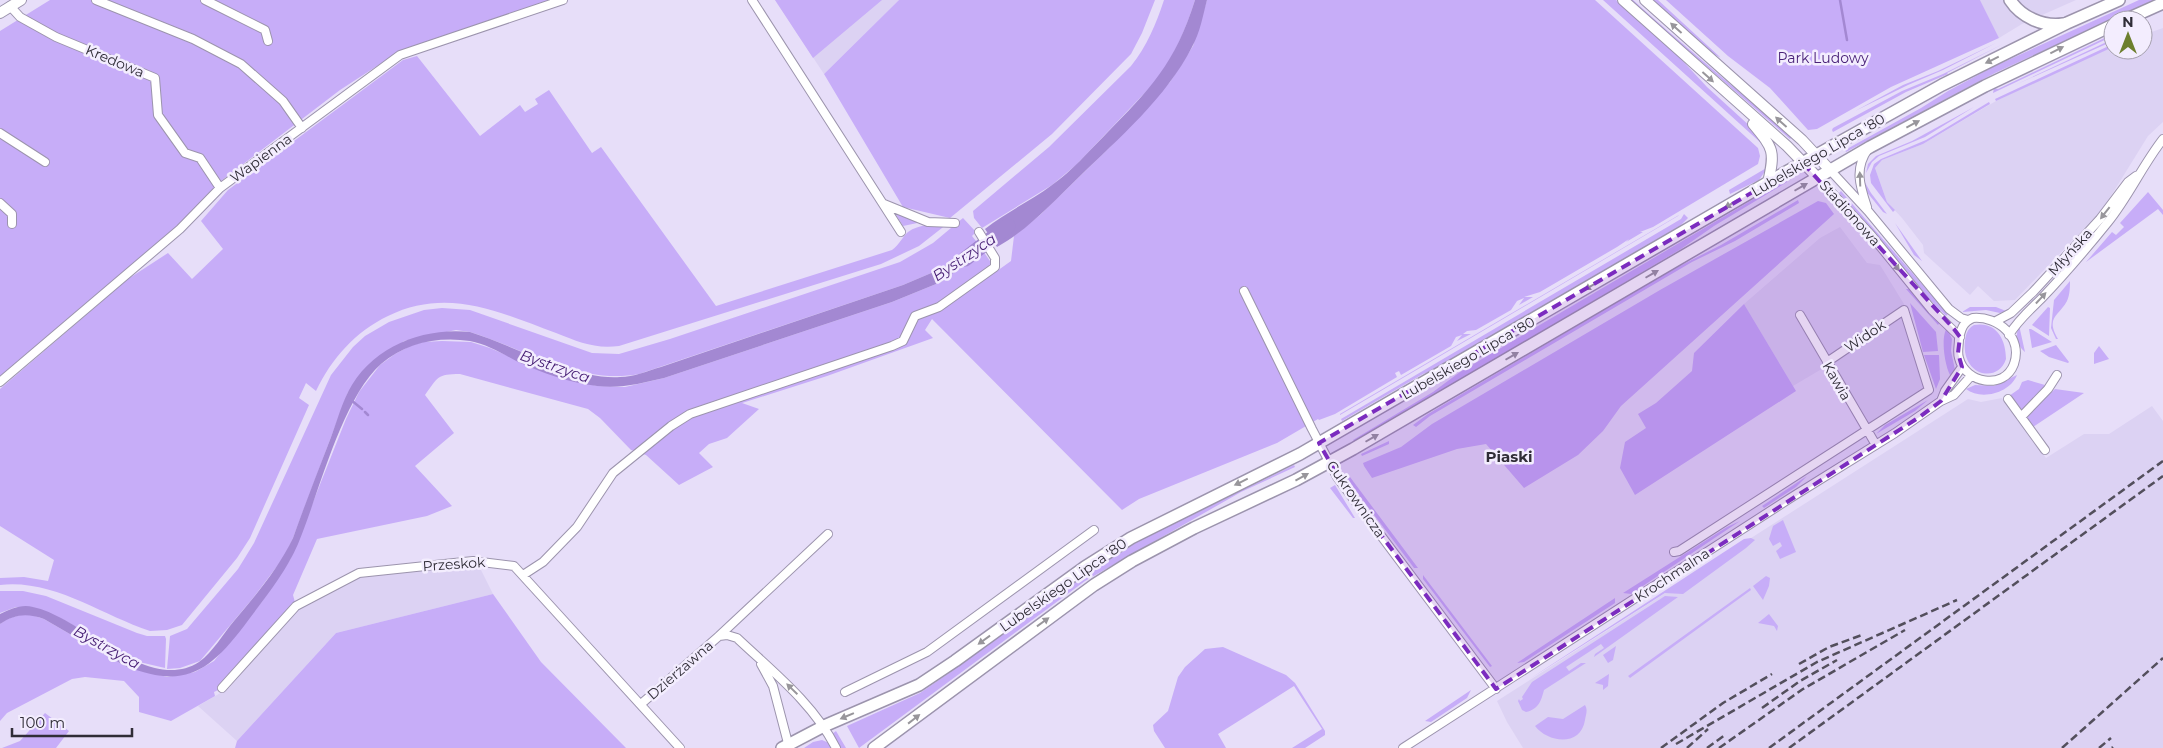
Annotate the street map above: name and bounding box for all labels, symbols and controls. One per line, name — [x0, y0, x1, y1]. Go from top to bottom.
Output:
north arrow — [2103, 10, 2153, 60]
text: N — [2122, 13, 2134, 31]
one-way arrow — [1670, 22, 1682, 34]
street label: Kredowa — [83, 41, 147, 81]
one-way arrow — [2050, 46, 2065, 54]
park label: Park Ludowy — [1777, 49, 1869, 67]
one-way arrow — [1985, 56, 1999, 64]
one-way arrow — [1701, 71, 1713, 83]
street label: Lubelskiego Lipca '80 — [1748, 109, 1888, 201]
one-way arrow — [1774, 116, 1787, 127]
one-way arrow — [1905, 120, 1920, 128]
street label: Wapienna — [227, 130, 295, 186]
one-way arrow — [1856, 170, 1864, 186]
street label: Stadionowa — [1816, 176, 1884, 250]
one-way arrow — [1794, 183, 1808, 192]
one-way arrow — [1724, 200, 1737, 209]
one-way arrow — [2100, 206, 2110, 220]
street label: Młyńska — [2044, 225, 2096, 279]
water label: Bystrzyca — [929, 229, 999, 285]
one-way arrow — [1890, 258, 1901, 271]
one-way arrow — [1646, 270, 1659, 279]
one-way arrow — [1584, 282, 1597, 291]
one-way arrow — [2035, 293, 2047, 305]
street label: Lubelskiego Lipca '80 — [1398, 312, 1538, 404]
street label: Widok — [1841, 315, 1890, 356]
water label: Bystrzyca — [518, 345, 592, 387]
one-way arrow — [1505, 352, 1518, 361]
street label: Kawia — [1819, 358, 1855, 404]
one-way arrow — [1365, 434, 1378, 443]
district label: Piaski — [1485, 447, 1533, 466]
street label: Cukrownicza — [1323, 457, 1389, 541]
one-way arrow — [1294, 473, 1309, 481]
one-way arrow — [1234, 479, 1248, 487]
street label: Lubelskiego Lipca '80 — [996, 534, 1130, 636]
street label: Krochmalna — [1631, 544, 1713, 606]
street label: Przeskok — [422, 553, 487, 575]
one-way arrow — [1037, 617, 1050, 627]
water label: Bystrzyca — [71, 621, 143, 673]
one-way arrow — [977, 635, 991, 645]
street label: Dzierżawna — [643, 636, 717, 704]
one-way arrow — [786, 683, 798, 695]
scale bar — [12, 706, 132, 738]
one-way arrow — [840, 712, 854, 720]
text: 100 m — [20, 713, 65, 732]
one-way arrow — [907, 714, 920, 725]

